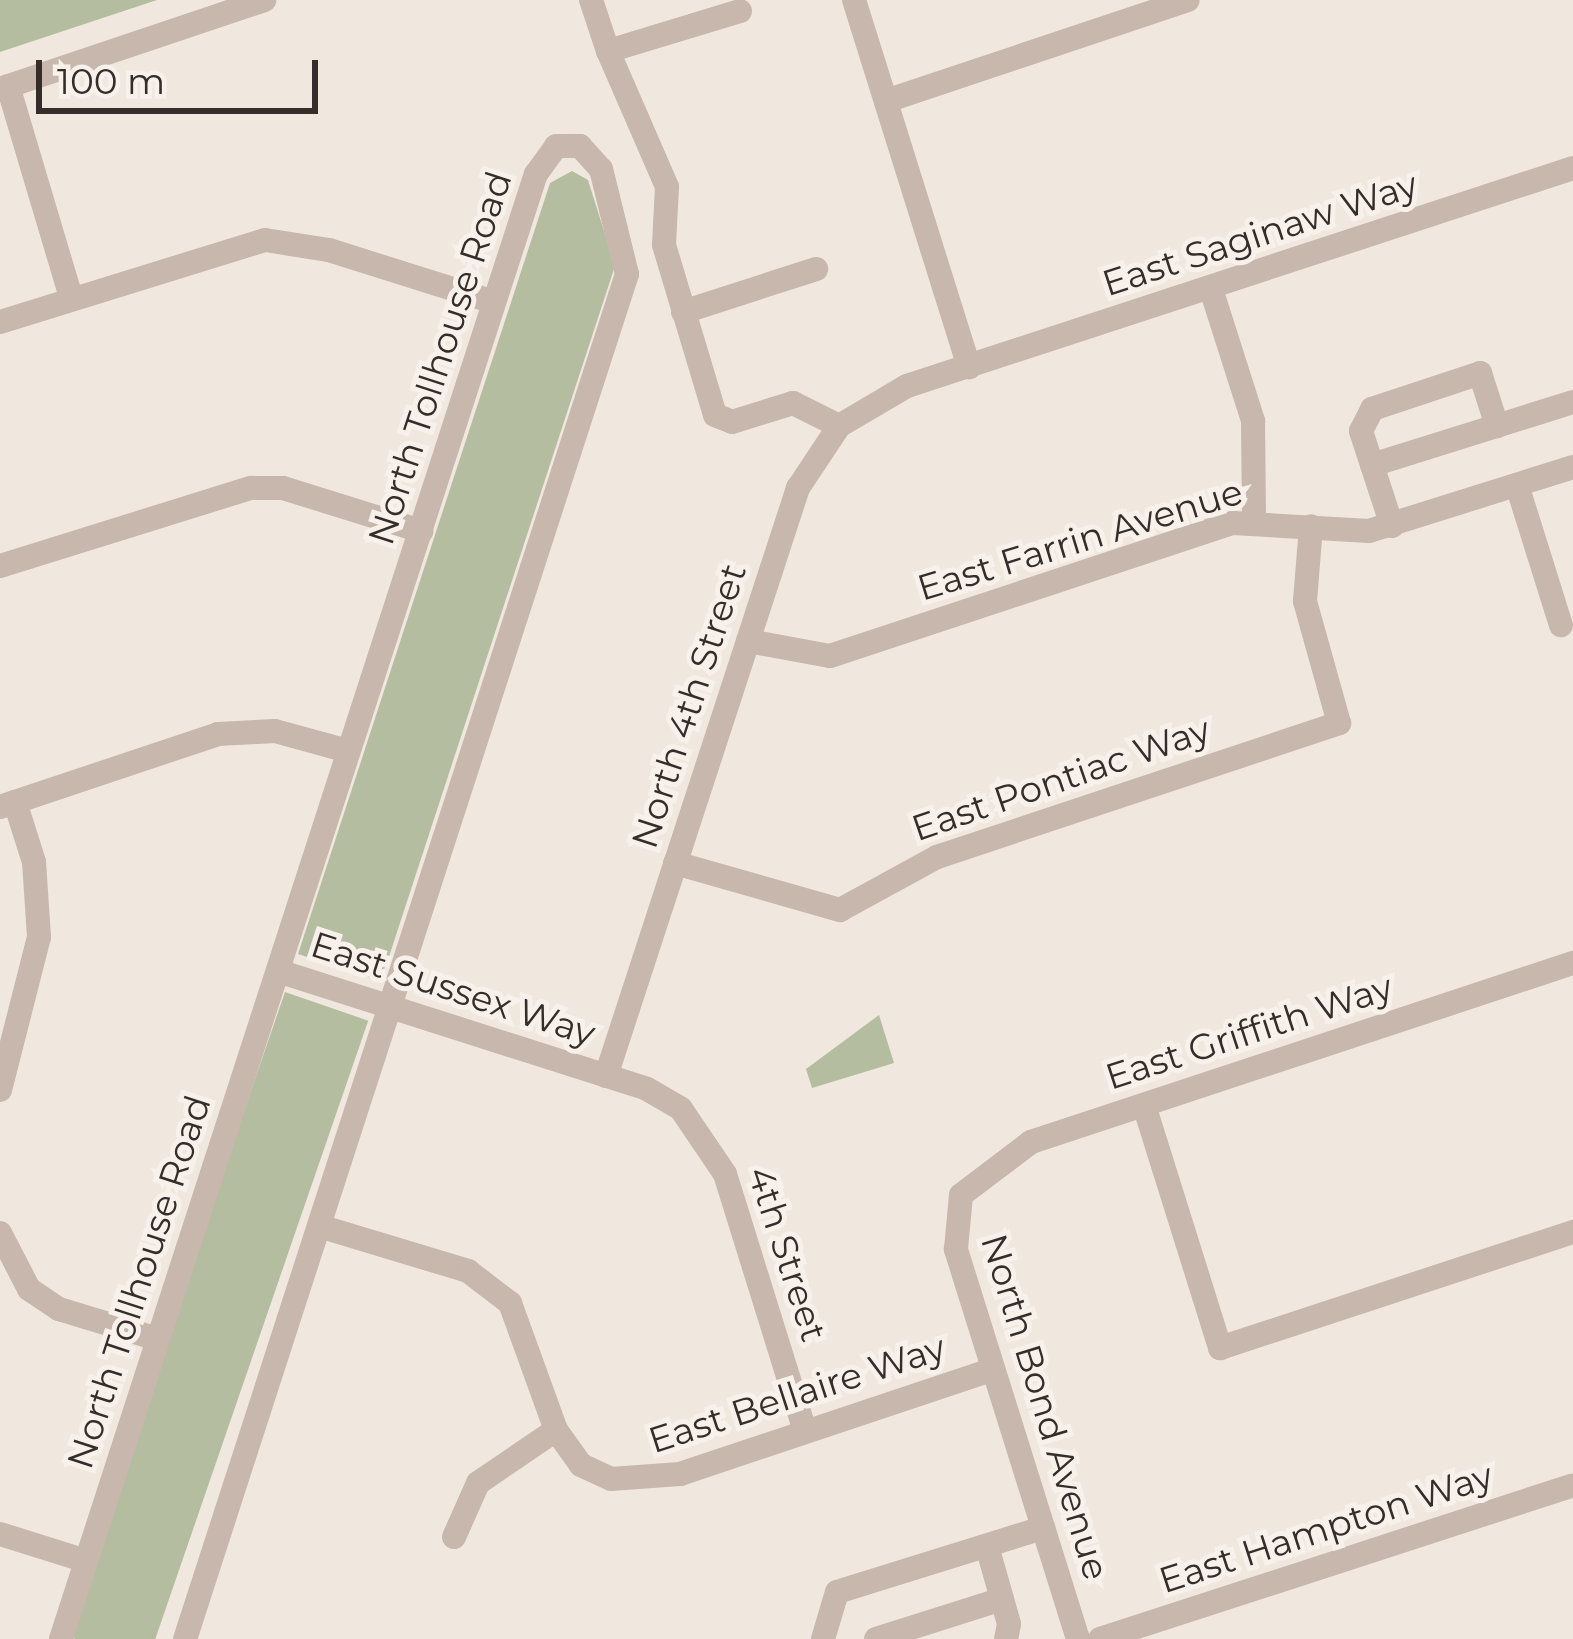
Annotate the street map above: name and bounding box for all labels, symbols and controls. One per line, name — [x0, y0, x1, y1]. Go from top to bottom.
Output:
scale bar — [42, 36, 324, 110]
text: 100 m — [57, 59, 165, 103]
street label: East Saginaw Way — [1097, 163, 1423, 305]
street label: North Tollhouse Road — [359, 166, 521, 550]
street label: East Farrin Avenue — [912, 470, 1248, 610]
street label: North 4th Street — [623, 558, 755, 854]
street label: East Pontiac Way — [906, 708, 1216, 850]
street label: East Sussex Way — [306, 923, 600, 1055]
street label: East Griffith Way — [1100, 965, 1398, 1099]
street label: North Tollhouse Road — [58, 1090, 220, 1474]
street label: 4th Street — [738, 1161, 836, 1347]
street label: North Bond Avenue — [972, 1229, 1118, 1585]
street label: East Bellaire Way — [643, 1326, 951, 1462]
street label: East Hampton Way — [1154, 1454, 1498, 1602]

